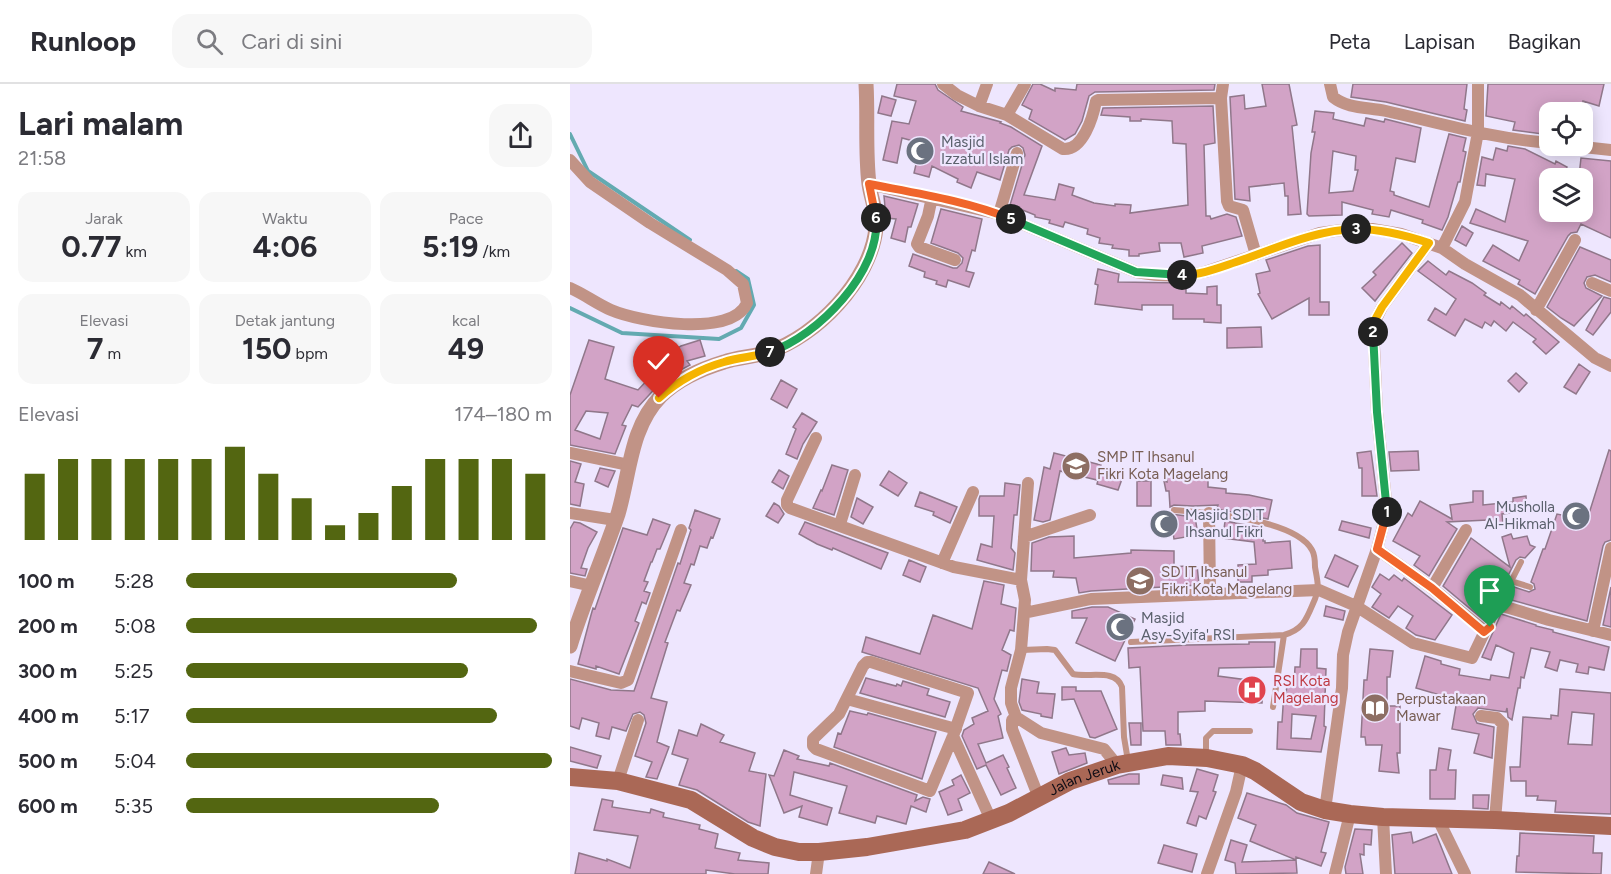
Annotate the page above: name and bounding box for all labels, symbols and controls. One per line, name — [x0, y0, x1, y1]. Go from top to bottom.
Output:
search box — [172, 14, 592, 68]
text: Runloop — [30, 24, 136, 58]
icon: search — [193, 25, 226, 58]
text: Cari di sini — [241, 28, 342, 55]
text: Peta — [1329, 29, 1371, 54]
text: Lapisan — [1404, 29, 1475, 54]
text: Bagikan — [1508, 29, 1581, 54]
map controls — [1539, 102, 1593, 222]
button: locate — [1539, 102, 1593, 156]
text: Lari malam — [18, 104, 183, 143]
button: share — [489, 104, 552, 167]
place label: Masjid Izzatul Islam — [941, 133, 1023, 168]
mosque icon: Masjid Izzatul Islam — [904, 135, 936, 167]
text: 21:58 — [18, 146, 66, 170]
button: layers — [1539, 168, 1593, 222]
pin: 6 — [861, 203, 891, 233]
pin: 5 — [996, 204, 1026, 234]
text: 6 — [871, 208, 881, 227]
text: Jarak — [85, 209, 123, 228]
text: Waktu — [262, 209, 308, 228]
text: Pace — [449, 209, 483, 228]
text: 5 — [1006, 209, 1016, 228]
pin: 3 — [1341, 214, 1371, 244]
text: 3 — [1352, 219, 1360, 238]
text: 0.77 — [61, 228, 121, 265]
text: 4:06 — [253, 228, 317, 265]
text: 5:19 — [422, 228, 478, 265]
text: km — [121, 242, 147, 261]
text: /km — [478, 242, 510, 261]
pin: 4 — [1167, 260, 1197, 290]
text: 4 — [1177, 265, 1187, 284]
text: Elevasi — [80, 311, 128, 330]
text: Detak jantung — [235, 311, 335, 330]
text: kcal — [452, 311, 480, 330]
pin: 2 — [1358, 317, 1388, 347]
text: 2 — [1368, 322, 1378, 341]
text: 7 — [87, 330, 104, 367]
text: 150 — [242, 330, 292, 367]
text: 49 — [448, 330, 484, 367]
pin — [633, 336, 684, 398]
pin: 7 — [755, 337, 785, 367]
text: 7 — [766, 342, 774, 361]
text: m — [104, 344, 121, 363]
text: bpm — [292, 344, 328, 363]
icon: check — [642, 345, 675, 378]
text: Elevasi — [18, 402, 79, 426]
text: 174–180 m — [454, 402, 552, 426]
place label: SMP IT Ihsanul Fikri Kota Magelang — [1097, 448, 1228, 483]
school or university icon: SMP IT Ihsanul Fikri Kota Magelang — [1060, 450, 1092, 482]
pin: 1 — [1372, 497, 1402, 527]
place label: Musholla Al-Hikmah — [1484, 498, 1555, 533]
mosque icon: Musholla Al-Hikmah — [1560, 500, 1592, 532]
text: 1 — [1384, 502, 1390, 521]
place label: Masjid SDIT Ihsanul Fikri — [1185, 506, 1265, 541]
mosque icon: Masjid SDIT Ihsanul Fikri — [1148, 508, 1180, 540]
place label: SD IT Ihsanul Fikri Kota Magelang — [1161, 563, 1292, 598]
school or university icon: SD IT Ihsanul Fikri Kota Magelang — [1124, 565, 1156, 597]
pin — [1464, 565, 1515, 627]
text: 100 m — [18, 569, 75, 593]
text: 5:28 — [114, 569, 154, 593]
icon: arrive — [1473, 574, 1506, 607]
place label: Masjid Asy-Syifa' RSI — [1141, 609, 1235, 644]
mosque icon: Masjid Asy-Syifa' RSI — [1104, 611, 1136, 643]
text: 200 m — [18, 614, 78, 638]
text: 5:08 — [114, 614, 156, 638]
text: 300 m — [18, 659, 77, 683]
text: 5:25 — [114, 659, 153, 683]
place label: RSI Kota Magelang — [1273, 672, 1338, 707]
hospital icon: RSI Kota Magelang — [1236, 674, 1268, 706]
place label: Perpustakaan Mawar — [1396, 690, 1486, 725]
library icon: Perpustakaan Mawar — [1359, 692, 1391, 724]
text: 400 m — [18, 704, 79, 728]
text: 5:17 — [114, 704, 150, 728]
text: 500 m — [18, 749, 78, 773]
text: 5:04 — [114, 749, 156, 773]
street label: Jalan Jeruk — [1046, 755, 1123, 800]
text: 600 m — [18, 794, 78, 818]
text: 5:35 — [114, 794, 153, 818]

